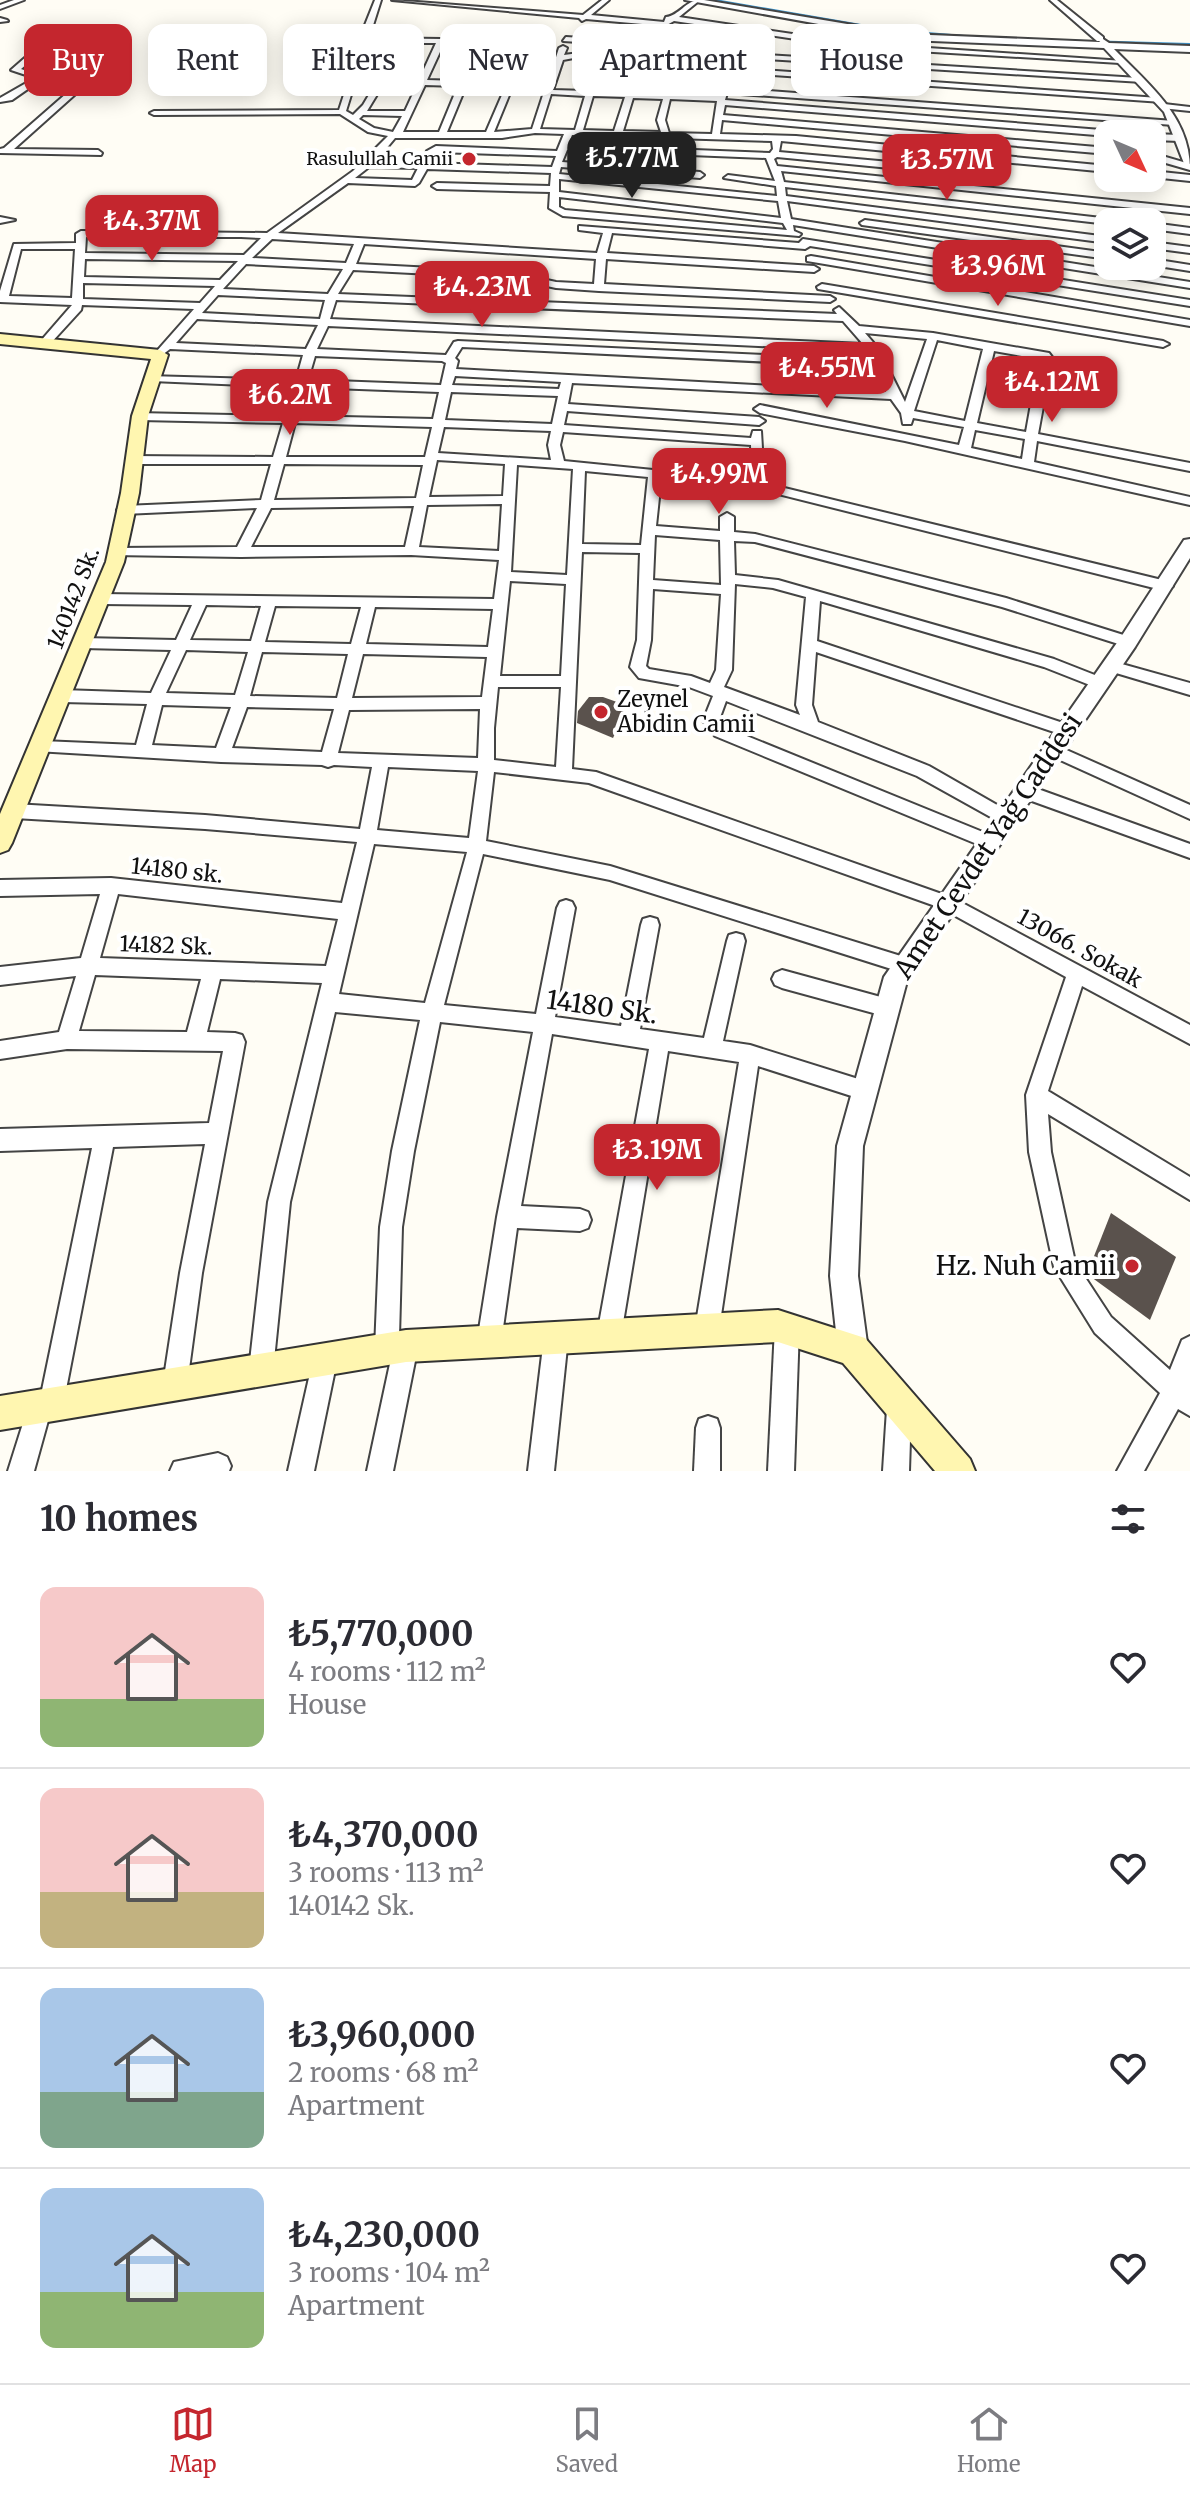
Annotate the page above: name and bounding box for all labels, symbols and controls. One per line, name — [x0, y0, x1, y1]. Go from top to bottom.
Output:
chip: Buy — [24, 24, 132, 96]
chip: Rent — [148, 24, 267, 96]
chip: Filters — [283, 24, 424, 96]
chip: New — [440, 24, 556, 96]
chip: Apartment — [572, 24, 775, 96]
chip: House — [791, 24, 931, 96]
north arrow — [1094, 120, 1166, 192]
map controls — [1094, 120, 1166, 280]
pin: ₺5.77M — [567, 132, 697, 200]
pin: ₺3.57M — [882, 134, 1012, 202]
text: ₺5.77M — [585, 141, 679, 174]
text: ₺3.57M — [900, 143, 994, 176]
place label: Rasulullah Camii — [306, 147, 453, 170]
marker: Rasulullah Camii — [460, 150, 478, 168]
pin: ₺4.37M — [87, 195, 217, 263]
text: ₺4.37M — [103, 204, 201, 237]
button: layers — [1094, 208, 1166, 280]
pin: ₺3.96M — [933, 240, 1063, 308]
text: ₺3.96M — [951, 249, 1045, 282]
pin: ₺4.23M — [417, 261, 547, 329]
text: ₺4.23M — [433, 270, 531, 303]
pin: ₺4.55M — [762, 342, 892, 410]
text: ₺4.55M — [779, 351, 875, 384]
pin: ₺4.12M — [987, 356, 1117, 424]
text: ₺4.12M — [1004, 365, 1100, 398]
pin: ₺6.2M — [234, 369, 346, 437]
text: ₺6.2M — [248, 378, 332, 411]
pin: ₺4.99M — [654, 448, 784, 516]
text: ₺4.99M — [670, 457, 768, 490]
street label: 140142 Sk. — [41, 543, 105, 653]
place label: Zeynel Abidin Camii — [616, 685, 755, 738]
marker: Zeynel Abidin Camii — [592, 703, 610, 721]
street label: Amet Cevdet Yağ Caddesi — [886, 707, 1089, 986]
street label: 14180 sk. — [130, 851, 224, 889]
street label: 13066. Sokak — [1013, 902, 1147, 994]
street label: 14182 Sk. — [119, 929, 213, 961]
street label: 14180 Sk. — [544, 982, 660, 1031]
pin: ₺3.19M — [592, 1124, 722, 1192]
text: ₺3.19M — [612, 1133, 702, 1166]
place label: Hz. Nuh Camii — [936, 1249, 1116, 1282]
marker: Hz. Nuh Camii — [1123, 1257, 1141, 1275]
icon: filters — [1106, 1497, 1150, 1541]
text: 10 homes — [40, 1498, 198, 1540]
text: ₺5,770,000 — [288, 1613, 473, 1655]
icon: home — [104, 1619, 200, 1715]
icon: heart — [1106, 1645, 1150, 1689]
text: 4 rooms · 112 m² — [288, 1655, 486, 1688]
text: House — [288, 1688, 366, 1721]
text: ₺4,370,000 — [288, 1814, 478, 1856]
icon: home — [104, 1820, 200, 1916]
icon: heart — [1106, 1846, 1150, 1890]
text: 3 rooms · 113 m² — [288, 1856, 484, 1889]
text: 140142 Sk. — [288, 1889, 415, 1922]
text: ₺3,960,000 — [288, 2014, 476, 2056]
icon: home — [104, 2020, 200, 2116]
icon: heart — [1106, 2046, 1150, 2090]
text: 2 rooms · 68 m² — [288, 2056, 478, 2089]
text: Apartment — [288, 2089, 425, 2122]
text: ₺4,230,000 — [288, 2214, 480, 2256]
icon: home — [104, 2220, 200, 2316]
icon: heart — [1106, 2246, 1150, 2290]
text: 3 rooms · 104 m² — [288, 2256, 490, 2289]
text: Apartment — [288, 2289, 425, 2322]
tab: Map — [170, 2402, 216, 2478]
tab: Saved — [556, 2402, 618, 2478]
tab: Home — [957, 2402, 1020, 2478]

